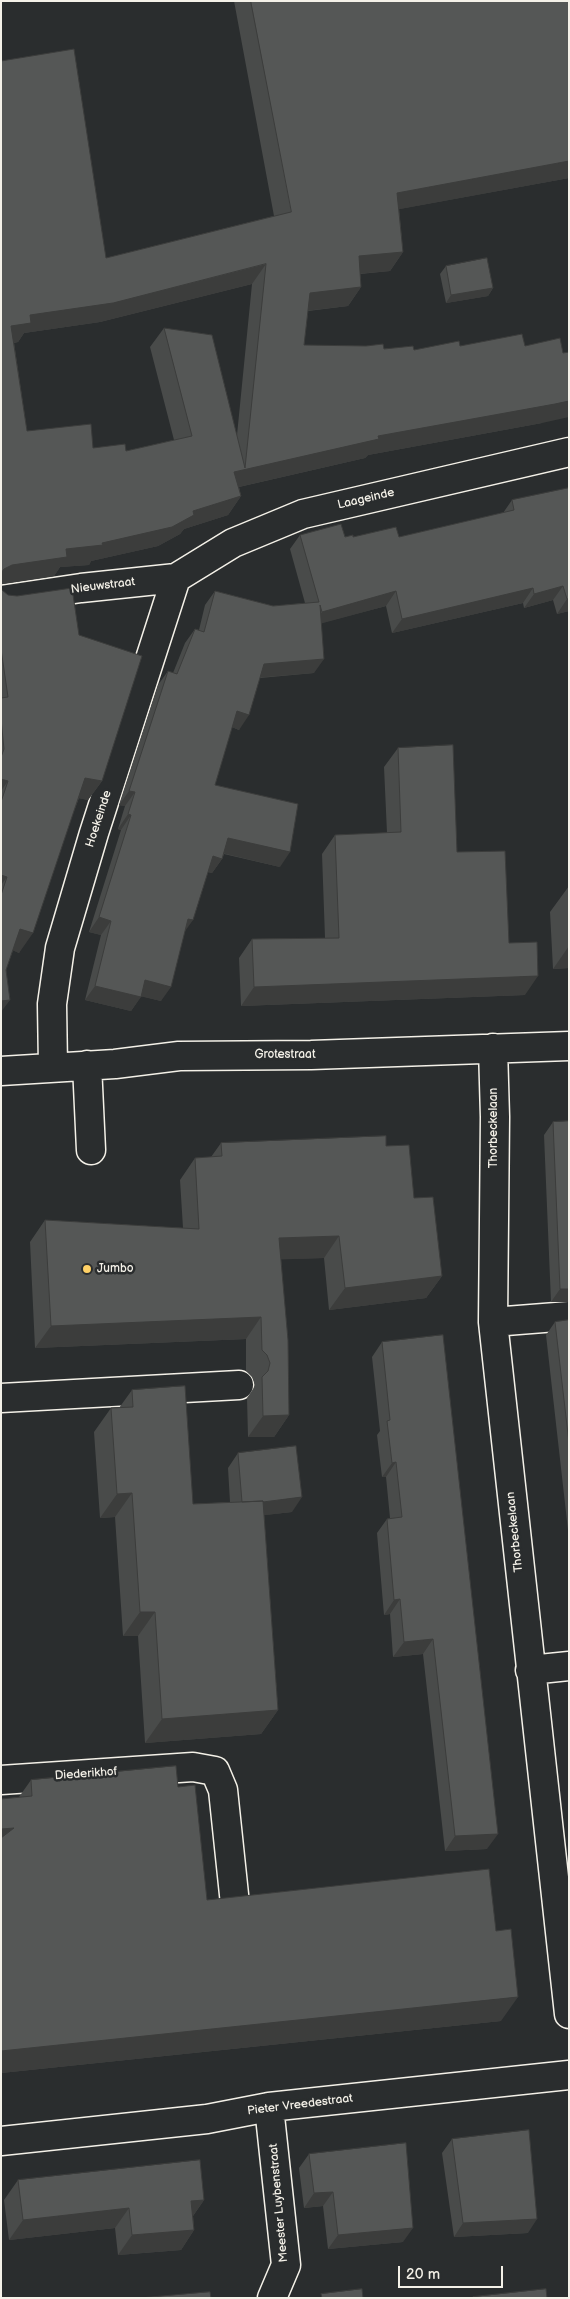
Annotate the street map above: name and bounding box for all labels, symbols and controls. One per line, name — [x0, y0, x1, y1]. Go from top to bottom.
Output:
street label: Laageinde — [336, 485, 396, 513]
street label: Nieuwstraat — [70, 575, 136, 597]
street label: Hoekeinde — [83, 789, 115, 849]
street label: Grotestraat — [254, 1048, 316, 1062]
street label: Thorbeckelaan — [487, 1088, 501, 1168]
place label: Jumbo — [97, 1262, 134, 1276]
marker: Jumbo — [81, 1263, 93, 1275]
street label: Thorbeckelaan — [504, 1491, 526, 1573]
street label: Diederikhof — [54, 1765, 118, 1783]
street label: Pieter Vreedestraat — [246, 2091, 354, 2119]
street label: Meester Luybenstraat — [267, 2143, 291, 2263]
scale bar — [400, 2256, 505, 2288]
text: 20 m — [406, 2265, 440, 2284]

